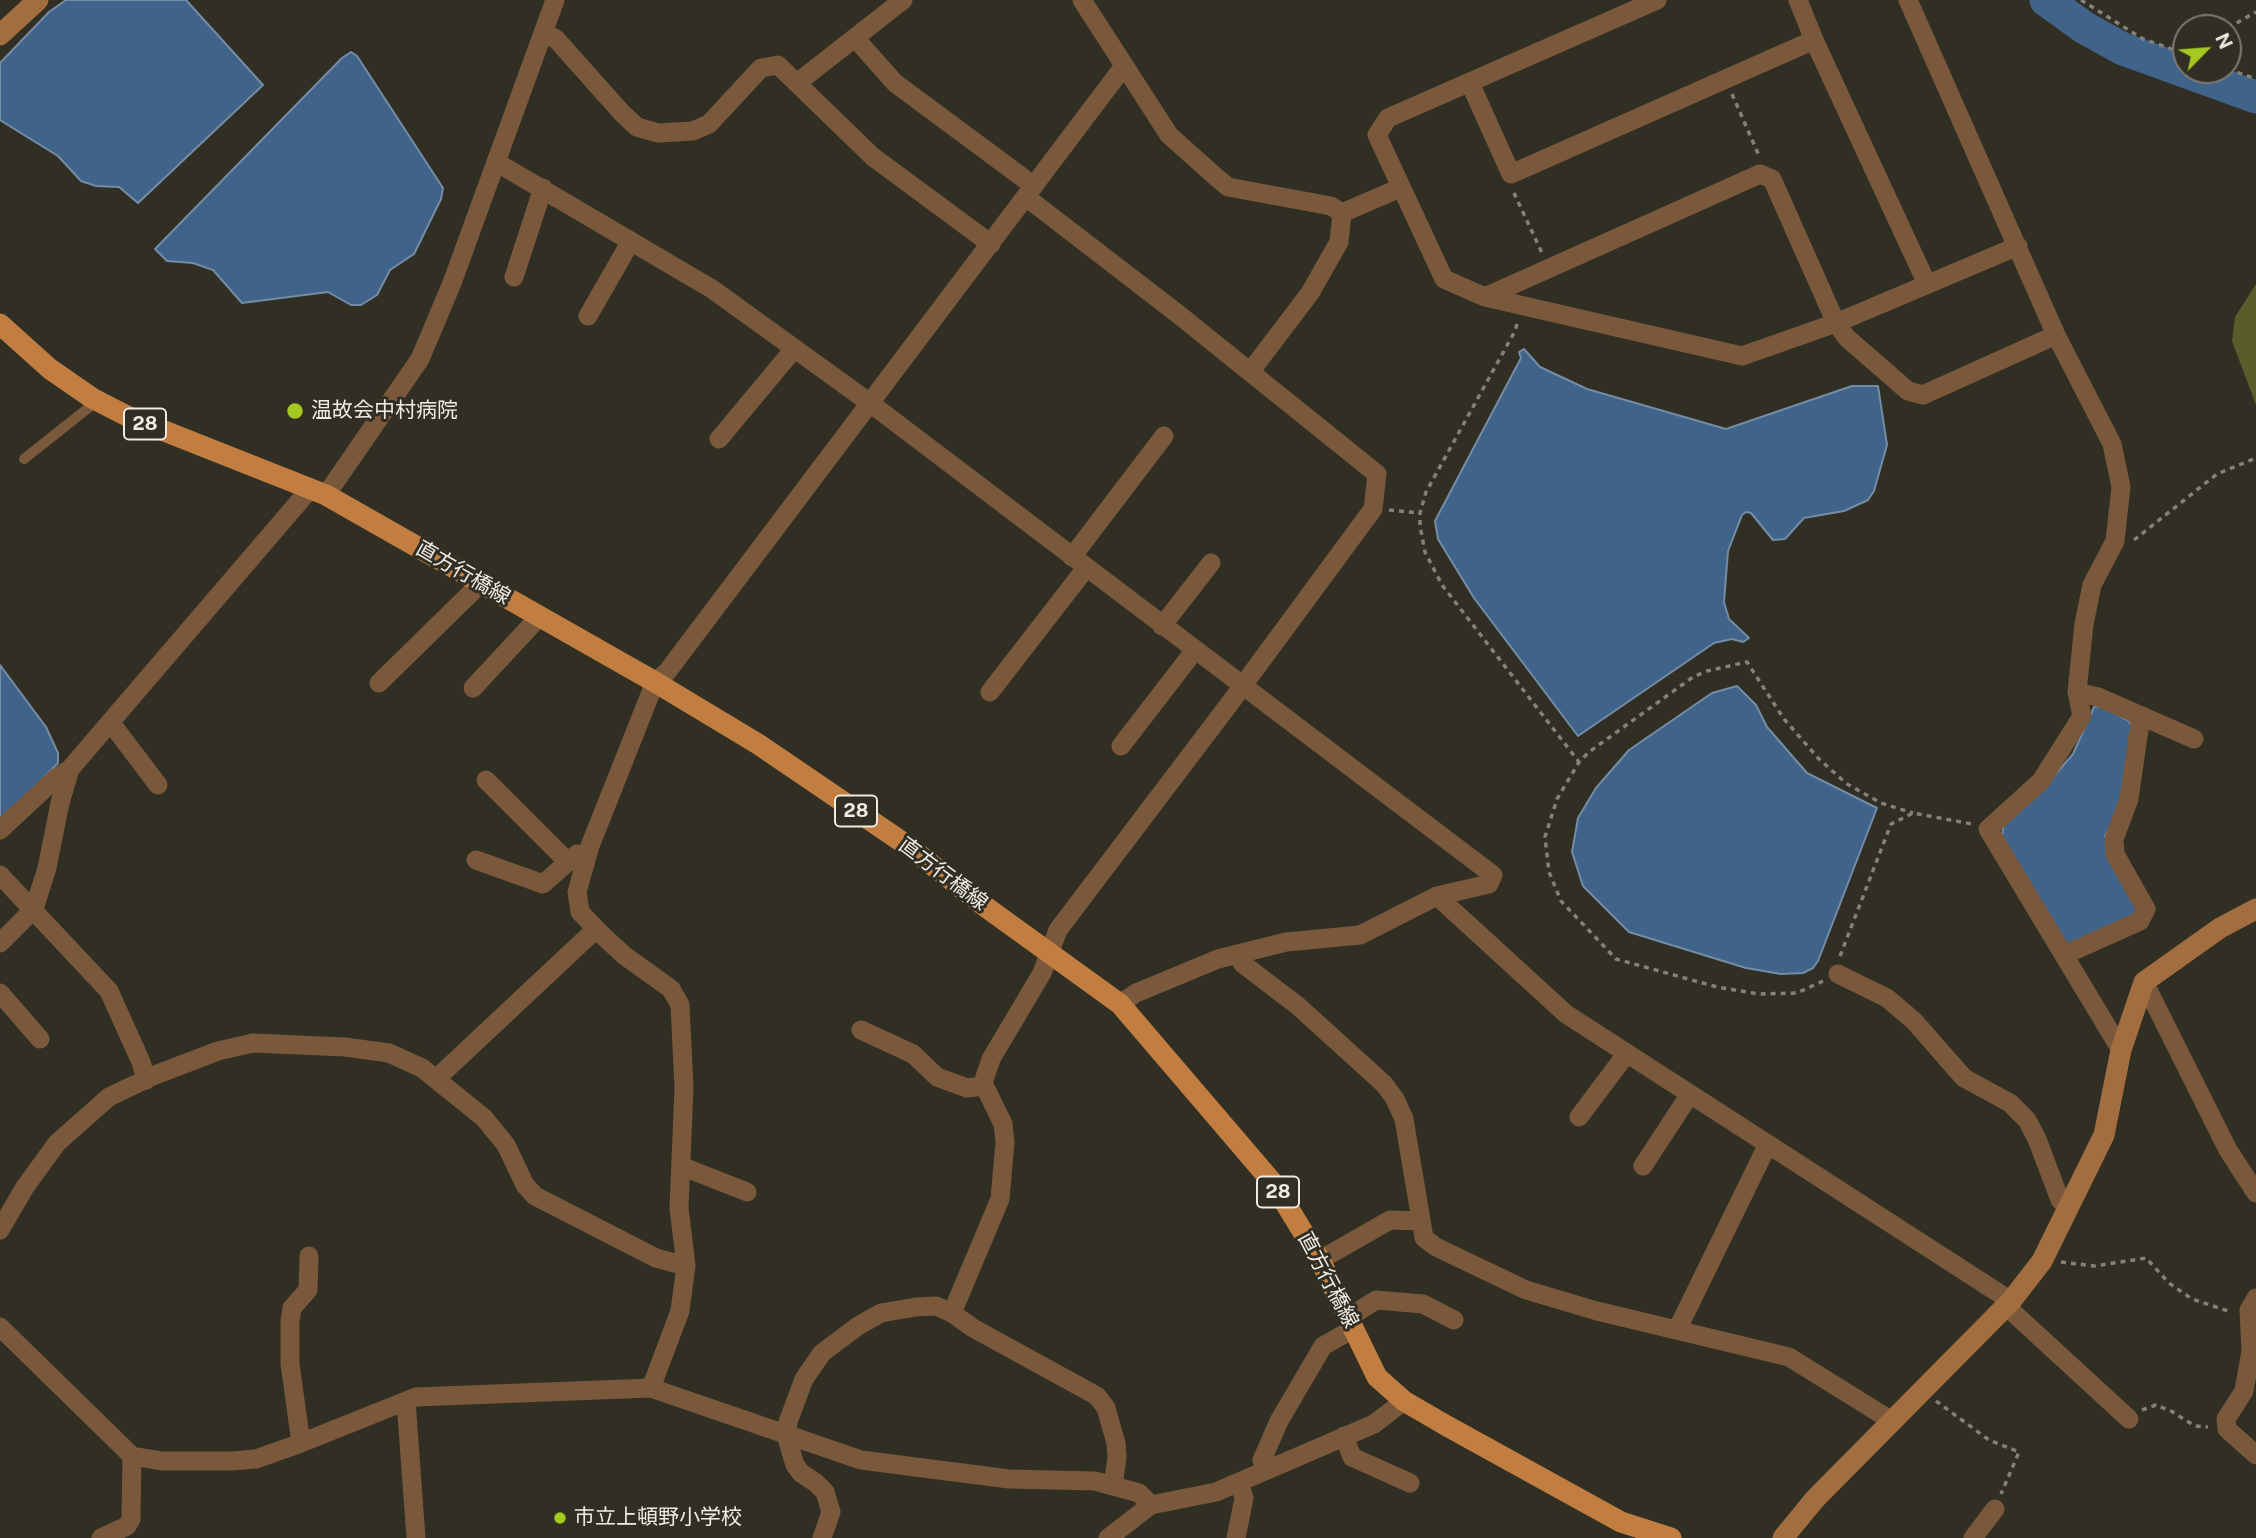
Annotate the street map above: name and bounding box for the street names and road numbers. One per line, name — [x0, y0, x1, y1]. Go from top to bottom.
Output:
road number: 28 — [124, 408, 166, 440]
street label: 直方行橋線 — [411, 536, 515, 610]
road number: 28 — [835, 796, 877, 826]
street label: 直方行橋線 — [893, 832, 993, 916]
road number: 28 — [1257, 1176, 1299, 1208]
street label: 直方行橋線 — [1292, 1228, 1364, 1332]

